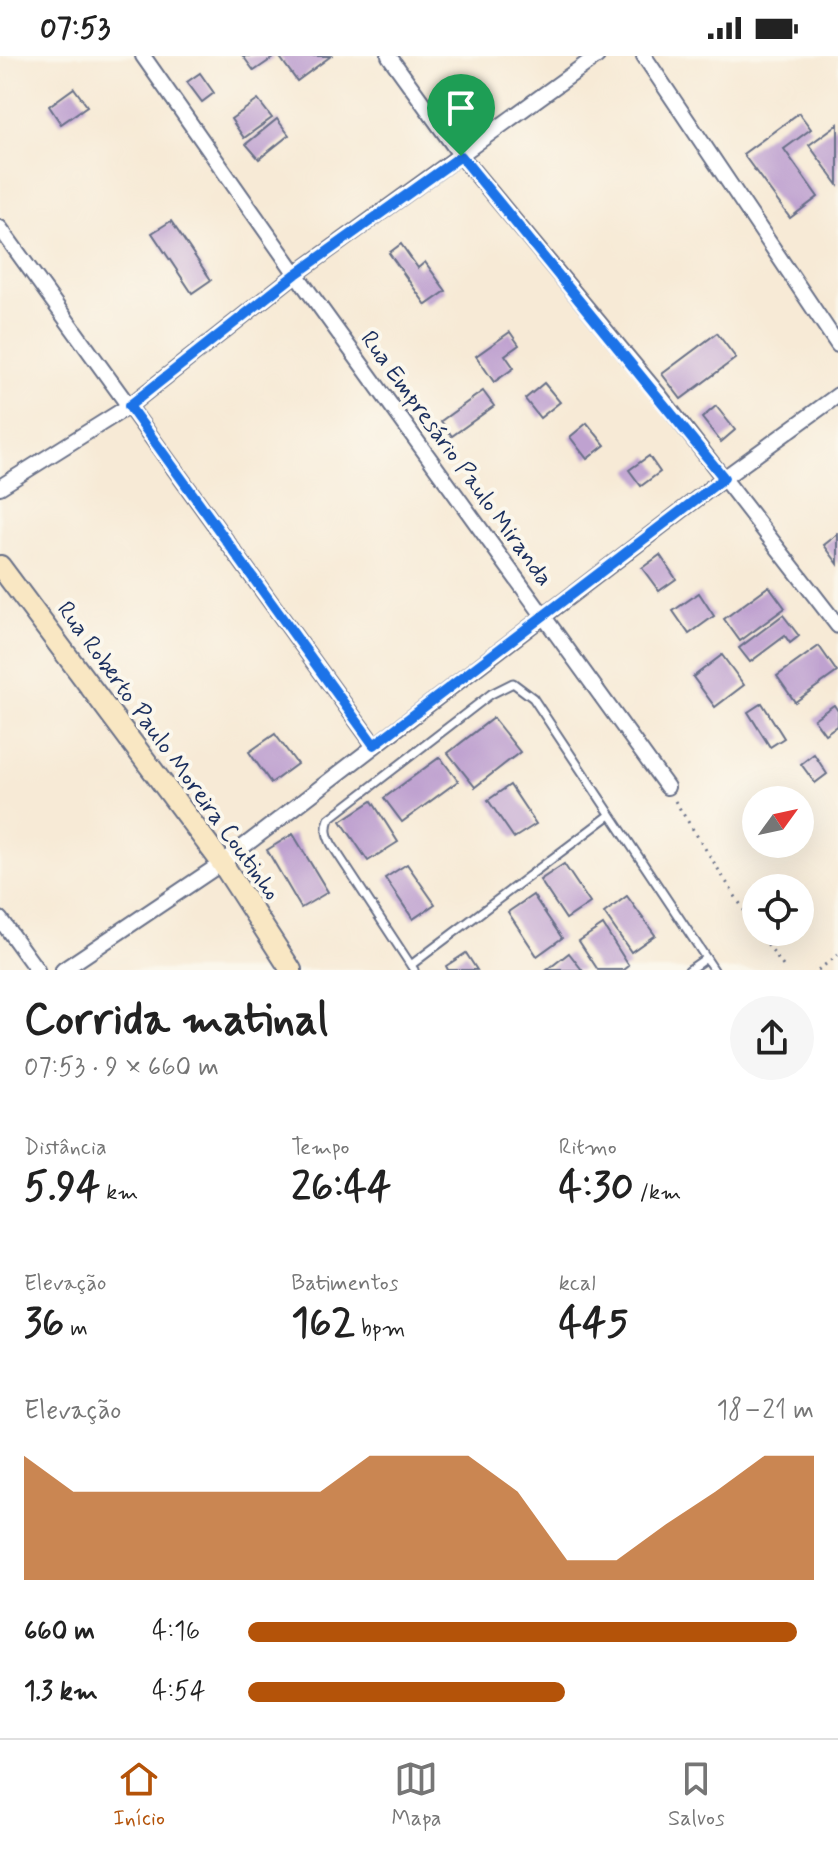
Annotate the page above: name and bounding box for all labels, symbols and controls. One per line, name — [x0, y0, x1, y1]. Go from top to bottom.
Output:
text: 07:53 — [40, 9, 111, 48]
pin — [427, 74, 495, 156]
icon: arrive — [439, 86, 483, 130]
street label: Rua Empresário Paulo Miranda — [353, 325, 559, 593]
street label: Rua Roberto Paulo Moreira Coutinho — [49, 596, 287, 906]
north arrow — [742, 786, 814, 858]
map controls — [742, 786, 814, 946]
button: locate — [742, 874, 814, 946]
text: Corrida matinal — [24, 992, 328, 1050]
button: share — [730, 996, 814, 1080]
text: 07:53 · 9 × 660 m — [24, 1051, 219, 1085]
text: Distância — [24, 1134, 107, 1162]
text: Tempo — [291, 1134, 350, 1162]
text: Ritmo — [559, 1134, 617, 1162]
text: 5.94 — [24, 1162, 100, 1214]
text: 26:44 — [291, 1162, 391, 1214]
text: 4:30 — [559, 1162, 634, 1214]
text: km — [100, 1179, 138, 1207]
text: /km — [634, 1179, 681, 1207]
text: Elevação — [24, 1270, 106, 1298]
text: Batimentos — [291, 1270, 398, 1298]
text: kcal — [559, 1270, 596, 1298]
text: 36 — [24, 1298, 64, 1350]
text: 162 — [291, 1298, 355, 1350]
text: 445 — [559, 1298, 628, 1350]
text: m — [64, 1315, 88, 1343]
text: bpm — [355, 1315, 405, 1343]
text: Elevação — [24, 1394, 121, 1428]
text: 18–21 m — [716, 1394, 814, 1428]
text: 660 m — [24, 1615, 95, 1649]
text: 4:16 — [152, 1615, 200, 1649]
text: 1.3 km — [24, 1675, 98, 1709]
text: 4:54 — [152, 1675, 205, 1709]
tab: Início — [113, 1757, 165, 1833]
tab: Mapa — [391, 1757, 442, 1833]
tab: Salvos — [668, 1757, 725, 1833]

